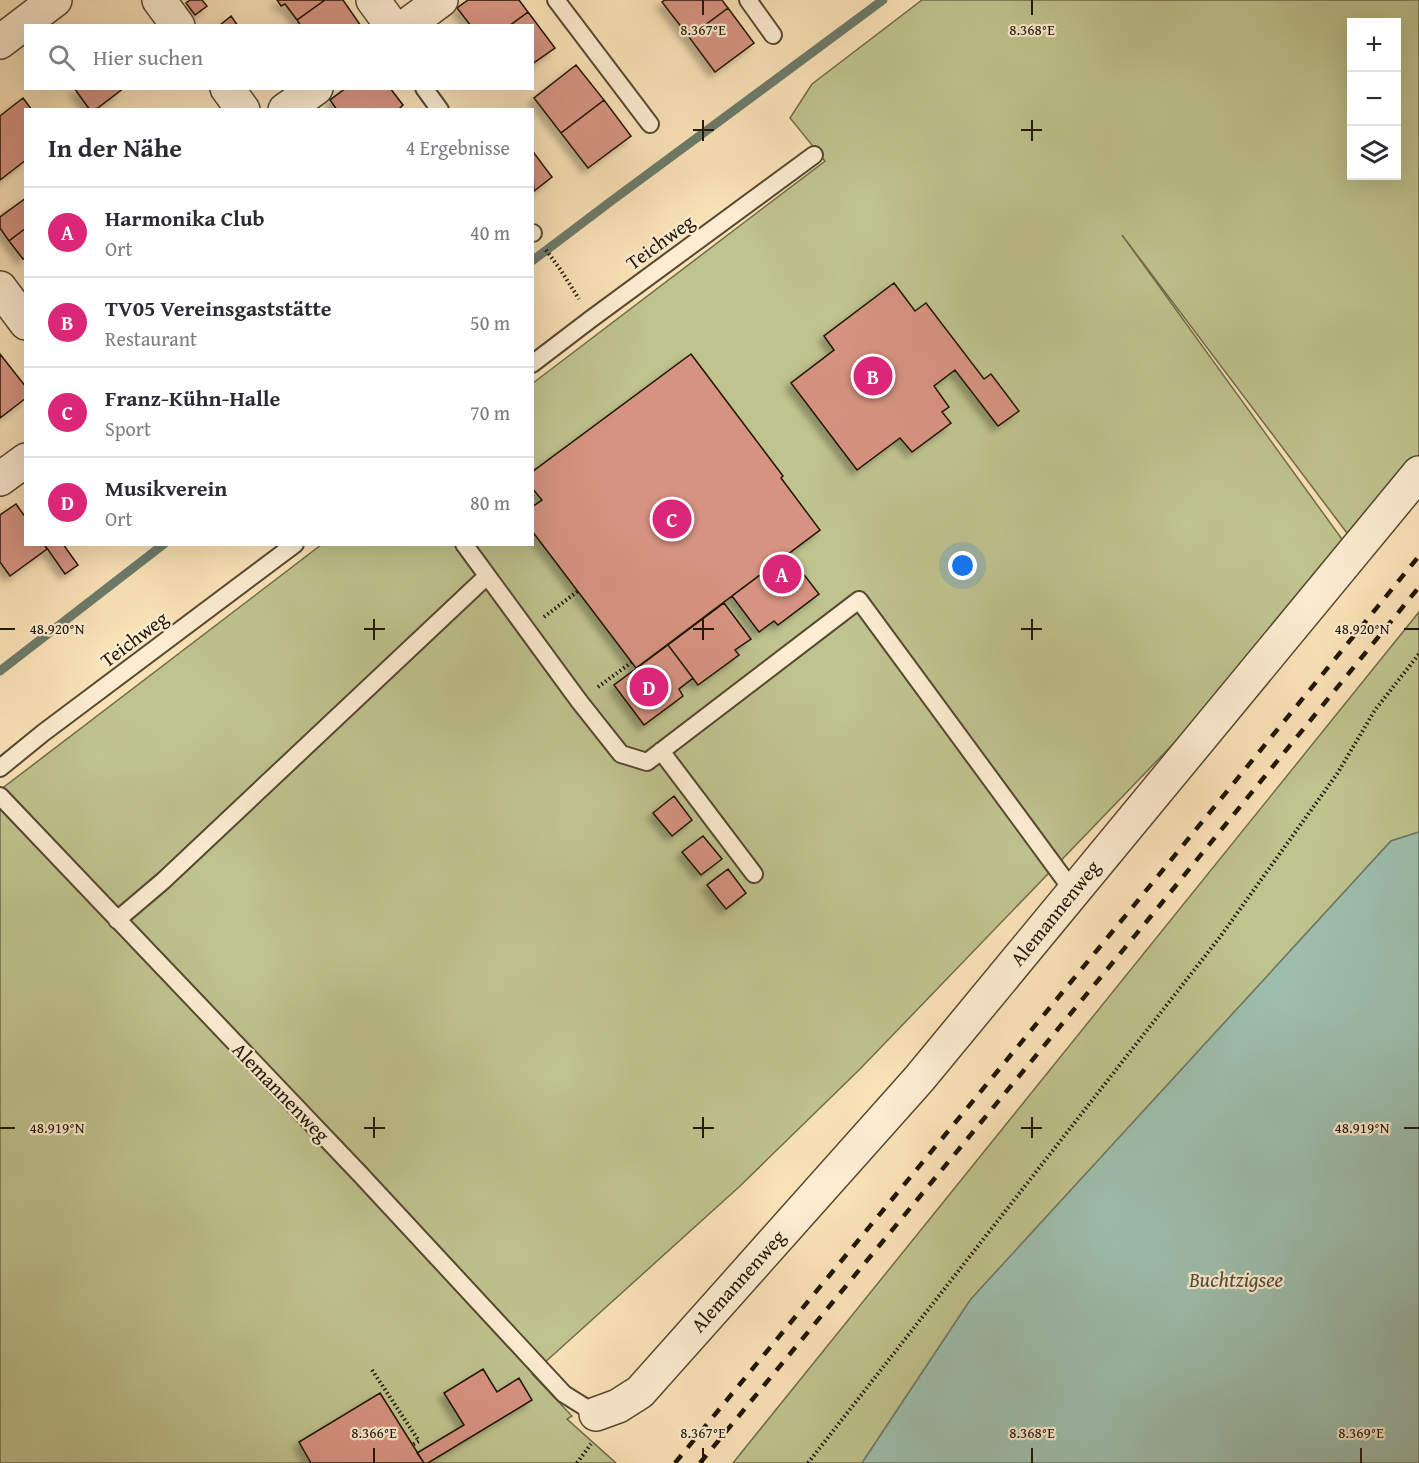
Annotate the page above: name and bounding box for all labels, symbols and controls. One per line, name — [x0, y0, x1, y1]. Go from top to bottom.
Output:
map controls — [1347, 18, 1401, 180]
button: + — [1347, 18, 1401, 72]
text: 8.367°E — [680, 19, 726, 40]
text: 8.368°E — [1009, 19, 1055, 40]
search box — [24, 24, 534, 90]
icon: search — [45, 41, 78, 74]
text: Hier suchen — [93, 41, 203, 73]
button: − — [1347, 72, 1401, 126]
button: layers — [1347, 126, 1401, 180]
text: In der Nähe — [48, 128, 182, 167]
text: 4 Ergebnisse — [406, 133, 510, 162]
text: Harmonika Club — [105, 202, 265, 234]
street label: Teichweg — [619, 207, 700, 276]
text: A — [61, 218, 74, 247]
text: 40 m — [470, 218, 510, 247]
text: Ort — [105, 234, 132, 263]
text: TV05 Vereinsgaststätte — [105, 292, 332, 324]
text: B — [61, 308, 74, 337]
text: 50 m — [470, 308, 510, 337]
text: Restaurant — [105, 324, 197, 353]
pin: B — [854, 354, 892, 398]
text: Franz-Kühn-Halle — [105, 382, 280, 414]
text: C — [62, 398, 73, 427]
text: 70 m — [470, 398, 510, 427]
text: Sport — [105, 414, 151, 443]
text: Musikverein — [105, 472, 227, 504]
text: D — [61, 488, 74, 517]
text: 80 m — [470, 488, 510, 517]
pin: C — [652, 496, 692, 542]
text: Ort — [105, 504, 132, 533]
your location — [948, 551, 977, 580]
pin: A — [762, 552, 802, 596]
street label: Teichweg — [94, 603, 174, 674]
text: 48.920°N — [30, 618, 85, 639]
text: 48.920°N — [1335, 618, 1390, 639]
pin: D — [630, 664, 668, 710]
street label: Alemannenweg — [1003, 853, 1107, 972]
street label: Alemannenweg — [226, 1035, 337, 1148]
text: 48.919°N — [30, 1117, 85, 1138]
text: 48.919°N — [1335, 1117, 1390, 1138]
street label: Alemannenweg — [684, 1223, 792, 1338]
water label: Buchtzigsee — [1188, 1264, 1283, 1295]
text: 8.366°E — [351, 1422, 397, 1443]
text: 8.367°E — [680, 1422, 726, 1443]
text: 8.368°E — [1009, 1422, 1055, 1443]
text: 8.369°E — [1338, 1422, 1384, 1443]

